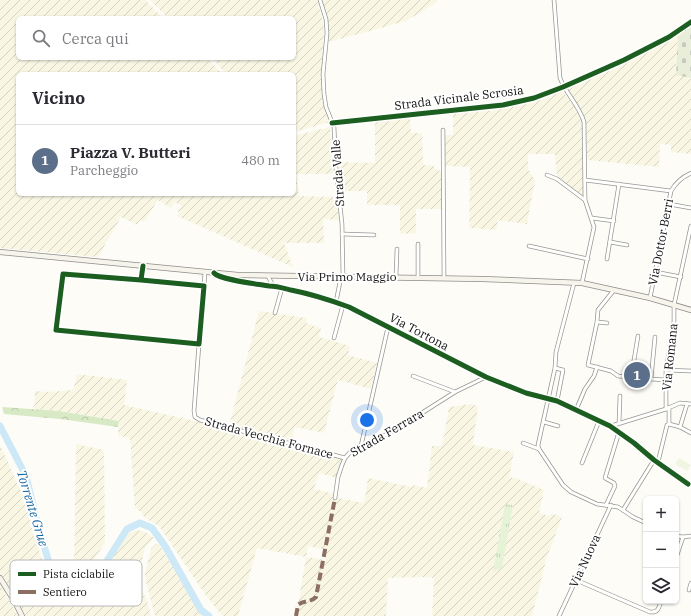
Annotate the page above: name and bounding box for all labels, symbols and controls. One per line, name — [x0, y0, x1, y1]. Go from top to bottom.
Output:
search box — [16, 16, 296, 60]
icon: search — [30, 27, 52, 49]
text: Cerca qui — [62, 29, 129, 48]
street label: Strada Vicinale Scrosia — [394, 82, 525, 113]
text: Vicino — [32, 87, 85, 109]
street label: Strada Valle — [328, 139, 347, 207]
text: Piazza V. Butteri — [70, 143, 191, 162]
text: 1 — [41, 152, 49, 169]
text: 480 m — [241, 152, 280, 169]
text: Parcheggio — [70, 162, 138, 179]
street label: Via Dottor Berri — [645, 197, 676, 287]
street label: Via Primo Maggio — [298, 269, 397, 284]
street label: Via Tortona — [387, 310, 452, 354]
street label: Via Romana — [659, 322, 681, 391]
pin: 1 — [624, 360, 650, 390]
street label: Strada Ferrara — [347, 405, 427, 460]
your location — [357, 410, 377, 430]
street label: Strada Vecchia Fornace — [203, 413, 335, 462]
water label: Torrente Grue — [13, 468, 52, 549]
map controls — [643, 496, 679, 604]
button: + — [643, 496, 679, 532]
street label: Via Nuova — [566, 531, 604, 590]
button: − — [643, 532, 679, 568]
legend — [10, 560, 142, 606]
text: Pista ciclabile — [43, 567, 114, 581]
button: layers — [643, 568, 679, 604]
text: Sentiero — [43, 585, 87, 599]

